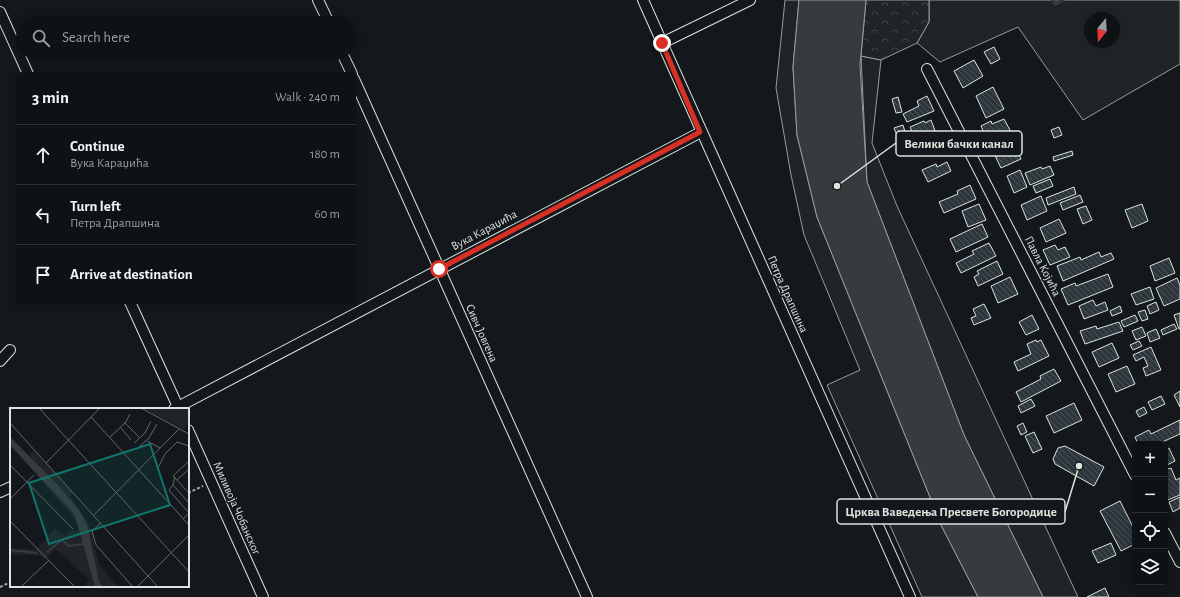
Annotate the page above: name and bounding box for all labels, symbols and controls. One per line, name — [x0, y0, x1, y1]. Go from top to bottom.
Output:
north arrow — [1084, 12, 1120, 48]
search box — [16, 16, 356, 60]
icon: search — [30, 27, 52, 49]
text: Search here — [62, 30, 130, 45]
route end — [653, 34, 671, 52]
text: 3 min — [32, 89, 69, 106]
text: Walk · 240 m — [275, 91, 340, 104]
callout: Велики бачки канал — [896, 131, 1022, 156]
text: Велики бачки канал — [904, 138, 1014, 151]
text: Continue — [70, 139, 125, 154]
icon: ahead — [32, 144, 54, 166]
text: 180 m — [310, 148, 340, 161]
text: Вука Караџића — [70, 157, 149, 170]
text: Turn left — [70, 199, 121, 214]
icon: left — [32, 204, 54, 226]
street label: Вука Караџића — [449, 207, 520, 253]
text: 60 m — [314, 208, 340, 221]
text: Петра Драпшина — [70, 217, 160, 230]
street label: Павла Којића — [1022, 234, 1063, 299]
street label: Петра Драпшина — [766, 254, 811, 335]
route start — [430, 260, 448, 278]
icon: arrive — [32, 264, 54, 286]
text: Arrive at destination — [70, 267, 193, 282]
street label: Сивч Јовгена — [464, 302, 500, 364]
inset map — [10, 408, 189, 587]
map controls — [1132, 441, 1168, 585]
button: + — [1132, 441, 1168, 477]
street label: Миливоја Чобанског — [210, 460, 263, 557]
button: − — [1132, 477, 1168, 513]
callout: Црква Ваведења Пресвете Богородице — [837, 499, 1065, 524]
text: Црква Ваведења Пресвете Богородице — [845, 506, 1057, 519]
button: locate — [1132, 513, 1168, 549]
button: layers — [1132, 549, 1168, 585]

